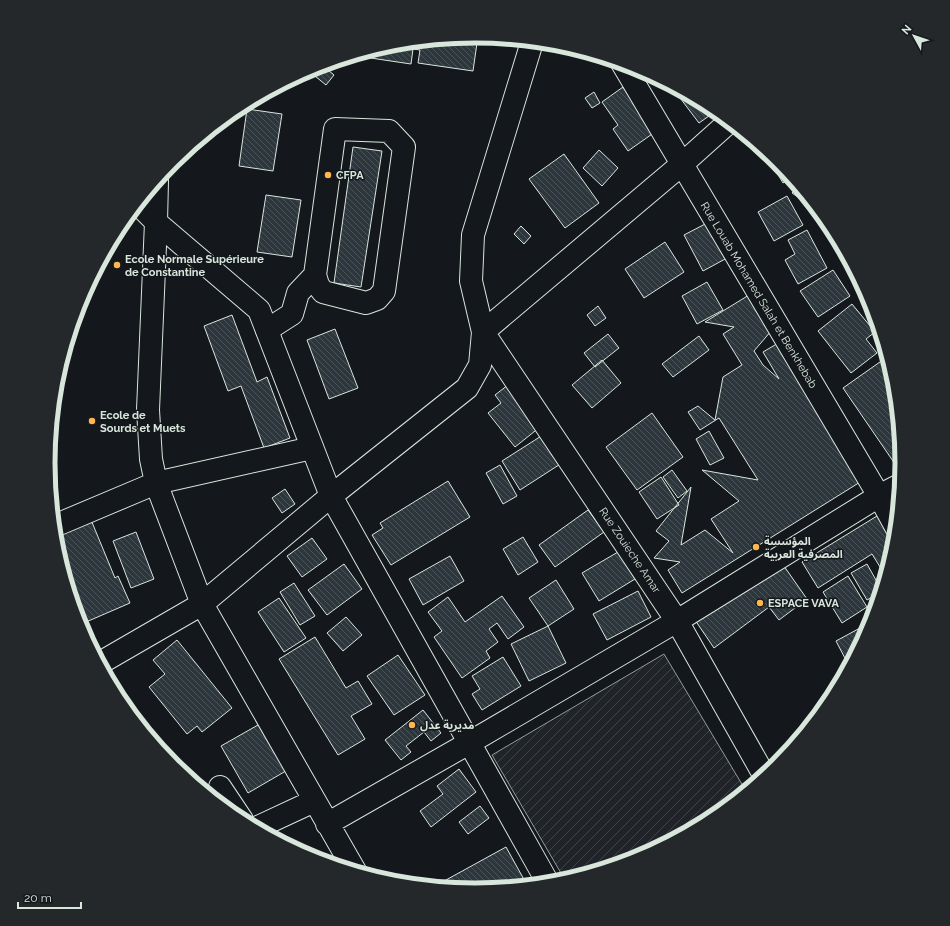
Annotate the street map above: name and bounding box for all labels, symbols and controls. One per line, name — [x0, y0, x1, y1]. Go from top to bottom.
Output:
north arrow — [894, 16, 934, 56]
text: N — [899, 22, 914, 37]
place label: CFPA — [336, 169, 364, 182]
marker: CFPA — [323, 170, 333, 180]
street label: Rue Louab Mohamed Salah et Benkhebab — [698, 200, 820, 391]
place label: Ecole Normale Supérieure de Constantine — [125, 253, 264, 279]
marker: Ecole Normale Supérieure de Constantine — [112, 260, 122, 270]
place label: Ecole de Sourds et Muets — [100, 409, 186, 435]
marker: Ecole de Sourds et Muets — [87, 416, 97, 426]
street label: Rue Zouieche Amar — [596, 505, 663, 596]
place label: المؤسسة المصرفية العربية — [764, 535, 843, 561]
marker: المؤسسة المصرفية العربية — [751, 542, 761, 552]
place label: ESPACE VAVA — [768, 597, 840, 610]
marker: ESPACE VAVA — [755, 598, 765, 608]
place label: مديرية عدل — [420, 719, 475, 732]
marker: مديرية عدل — [407, 720, 417, 730]
scale bar — [18, 884, 81, 910]
text: 20 m — [24, 891, 52, 905]

